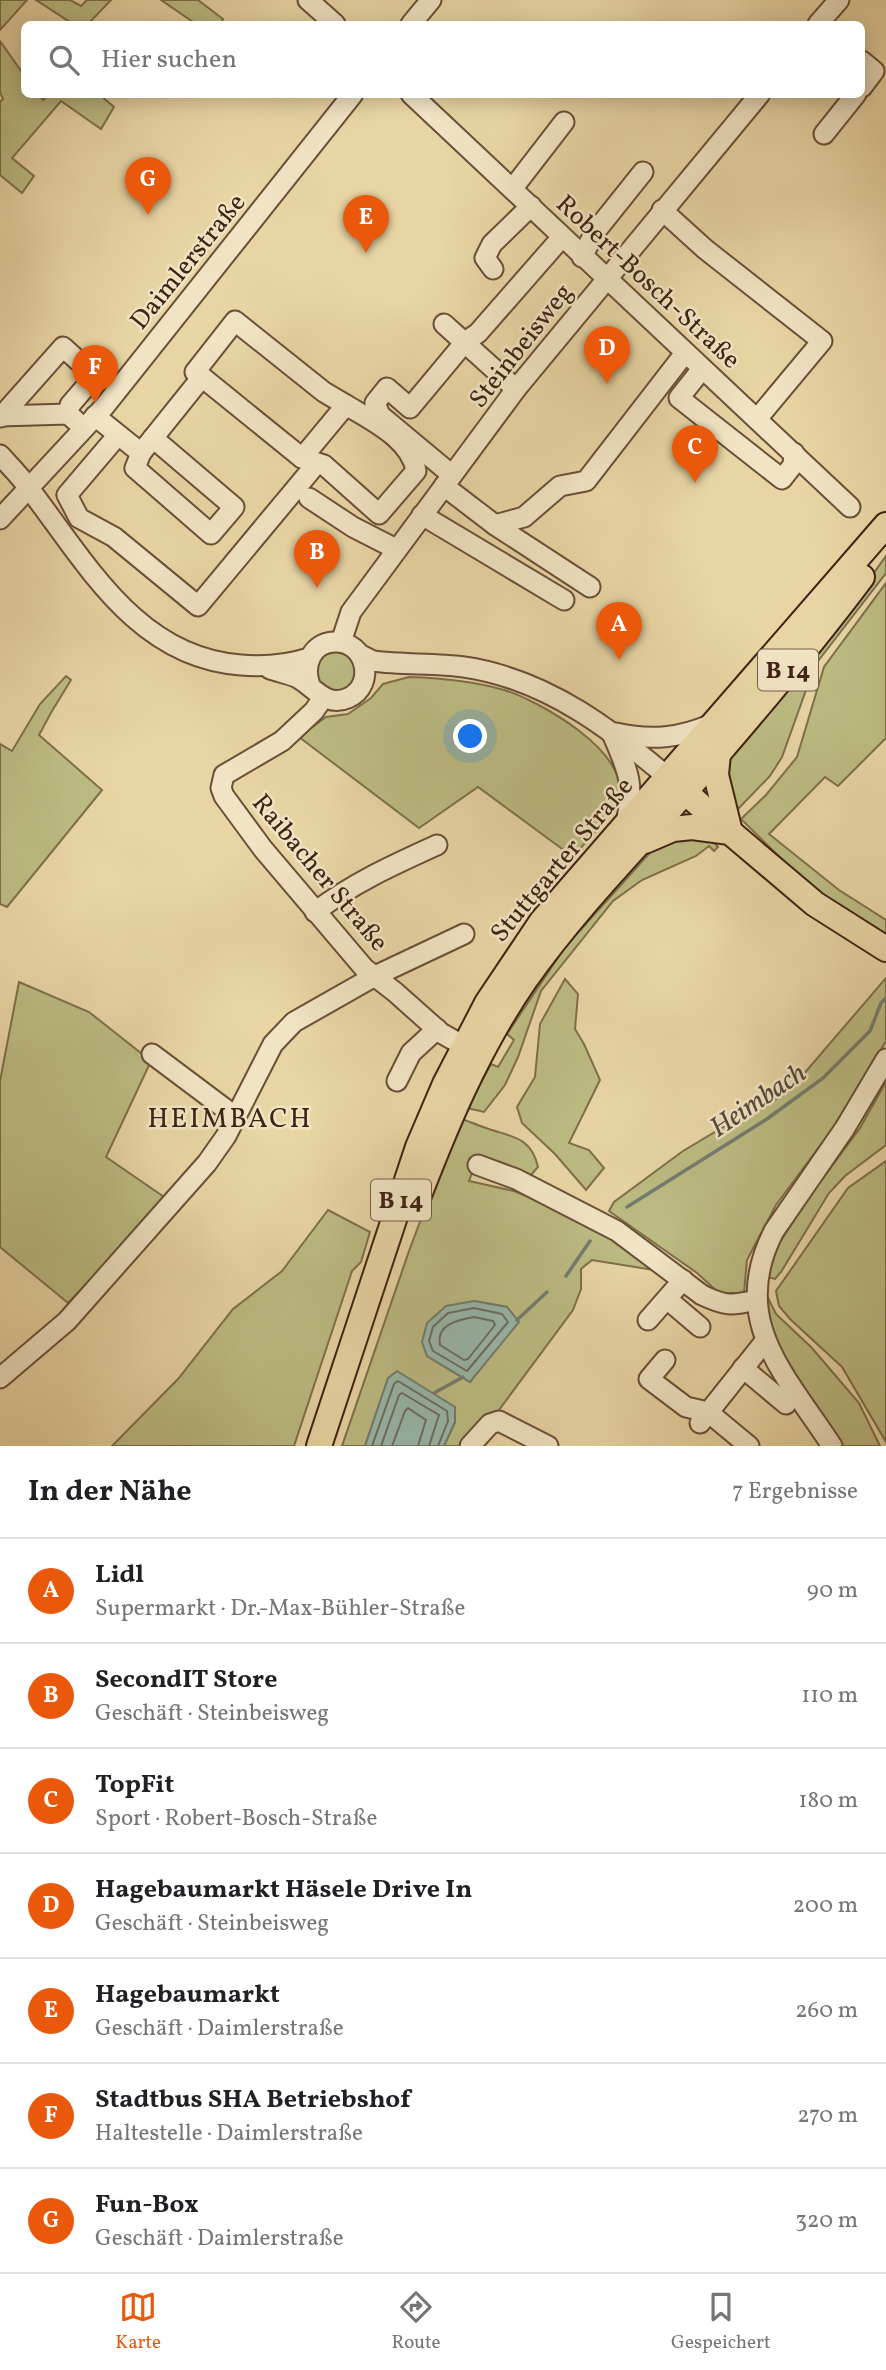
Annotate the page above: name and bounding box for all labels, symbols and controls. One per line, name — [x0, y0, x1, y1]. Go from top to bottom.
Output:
search box — [21, 21, 865, 98]
icon: search — [45, 41, 83, 79]
text: Hier suchen — [101, 42, 237, 78]
pin: G — [125, 157, 171, 215]
street label: Daimlerstraße — [122, 187, 255, 338]
street label: Robert-Bosch-Straße — [547, 187, 748, 378]
pin: E — [343, 195, 389, 253]
street label: Steinbeisweg — [461, 276, 582, 416]
pin: D — [584, 326, 630, 384]
pin: F — [72, 345, 118, 403]
pin: C — [672, 425, 718, 483]
pin: B — [294, 530, 340, 588]
pin: A — [596, 602, 642, 660]
road number: B 14 — [758, 650, 818, 690]
your location — [453, 719, 487, 753]
street label: Stuttgarter Straße — [483, 770, 642, 951]
street label: Raibacher Straße — [243, 787, 396, 960]
water label: Heimbach — [702, 1054, 814, 1148]
district label: HEIMBACH — [147, 1100, 313, 1139]
road number: B 14 — [371, 1180, 431, 1220]
text: In der Nähe — [28, 1471, 192, 1513]
text: 7 Ergebnisse — [732, 1476, 858, 1508]
text: Lidl — [95, 1557, 144, 1593]
text: A — [43, 1575, 59, 1607]
text: 90 m — [807, 1575, 858, 1607]
text: Supermarkt · Dr.-Max-Bühler-Straße — [95, 1593, 465, 1625]
text: SecondIT Store — [95, 1662, 278, 1698]
text: B — [43, 1680, 59, 1712]
text: 110 m — [801, 1680, 858, 1712]
text: Geschäft · Steinbeisweg — [95, 1698, 329, 1730]
text: TopFit — [95, 1767, 174, 1803]
text: C — [44, 1785, 58, 1817]
text: 180 m — [799, 1785, 858, 1817]
text: Sport · Robert-Bosch-Straße — [95, 1803, 377, 1835]
text: Hagebaumarkt Häsele Drive In — [95, 1872, 472, 1908]
text: D — [43, 1890, 59, 1922]
text: 200 m — [793, 1890, 858, 1922]
text: Geschäft · Steinbeisweg — [95, 1908, 329, 1940]
text: Hagebaumarkt — [95, 1977, 280, 2013]
text: E — [44, 1995, 58, 2027]
text: 260 m — [795, 1995, 858, 2027]
text: Geschäft · Daimlerstraße — [95, 2013, 344, 2045]
text: Stadtbus SHA Betriebshof — [95, 2082, 410, 2118]
text: F — [44, 2100, 58, 2132]
text: 270 m — [797, 2100, 858, 2132]
text: Haltestelle · Daimlerstraße — [95, 2118, 363, 2150]
text: Fun-Box — [95, 2187, 199, 2223]
text: G — [43, 2205, 59, 2237]
text: 320 m — [795, 2205, 858, 2237]
text: Geschäft · Daimlerstraße — [95, 2223, 344, 2255]
tab: Karte — [115, 2288, 161, 2356]
tab: Route — [392, 2288, 441, 2356]
tab: Gespeichert — [671, 2288, 771, 2356]

